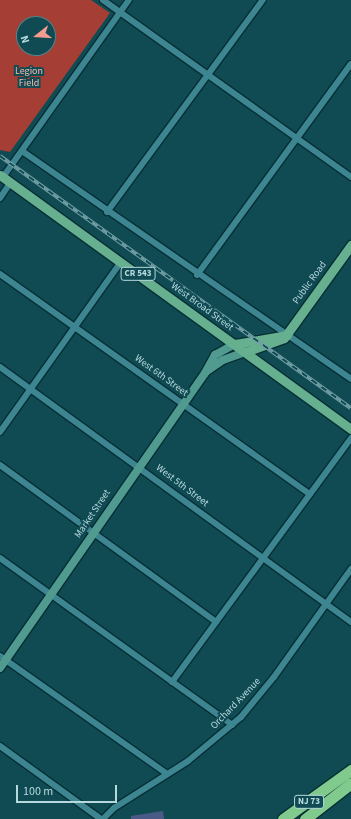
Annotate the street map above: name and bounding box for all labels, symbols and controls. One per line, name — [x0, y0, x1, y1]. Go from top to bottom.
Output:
north arrow — [16, 16, 56, 56]
text: N — [17, 34, 33, 45]
park label: Legion Field — [15, 65, 43, 88]
street label: Public Road — [291, 259, 329, 307]
road number: CR 543 — [120, 267, 156, 281]
street label: West Broad Street — [168, 280, 236, 334]
street label: West 6th Street — [132, 353, 190, 399]
street label: West 5th Street — [153, 462, 211, 510]
street label: Market Street — [72, 487, 114, 541]
street label: Orchard Avenue — [208, 676, 264, 732]
scale bar — [18, 777, 119, 803]
text: 100 m — [23, 783, 53, 800]
road number: NJ 73 — [294, 795, 324, 809]

